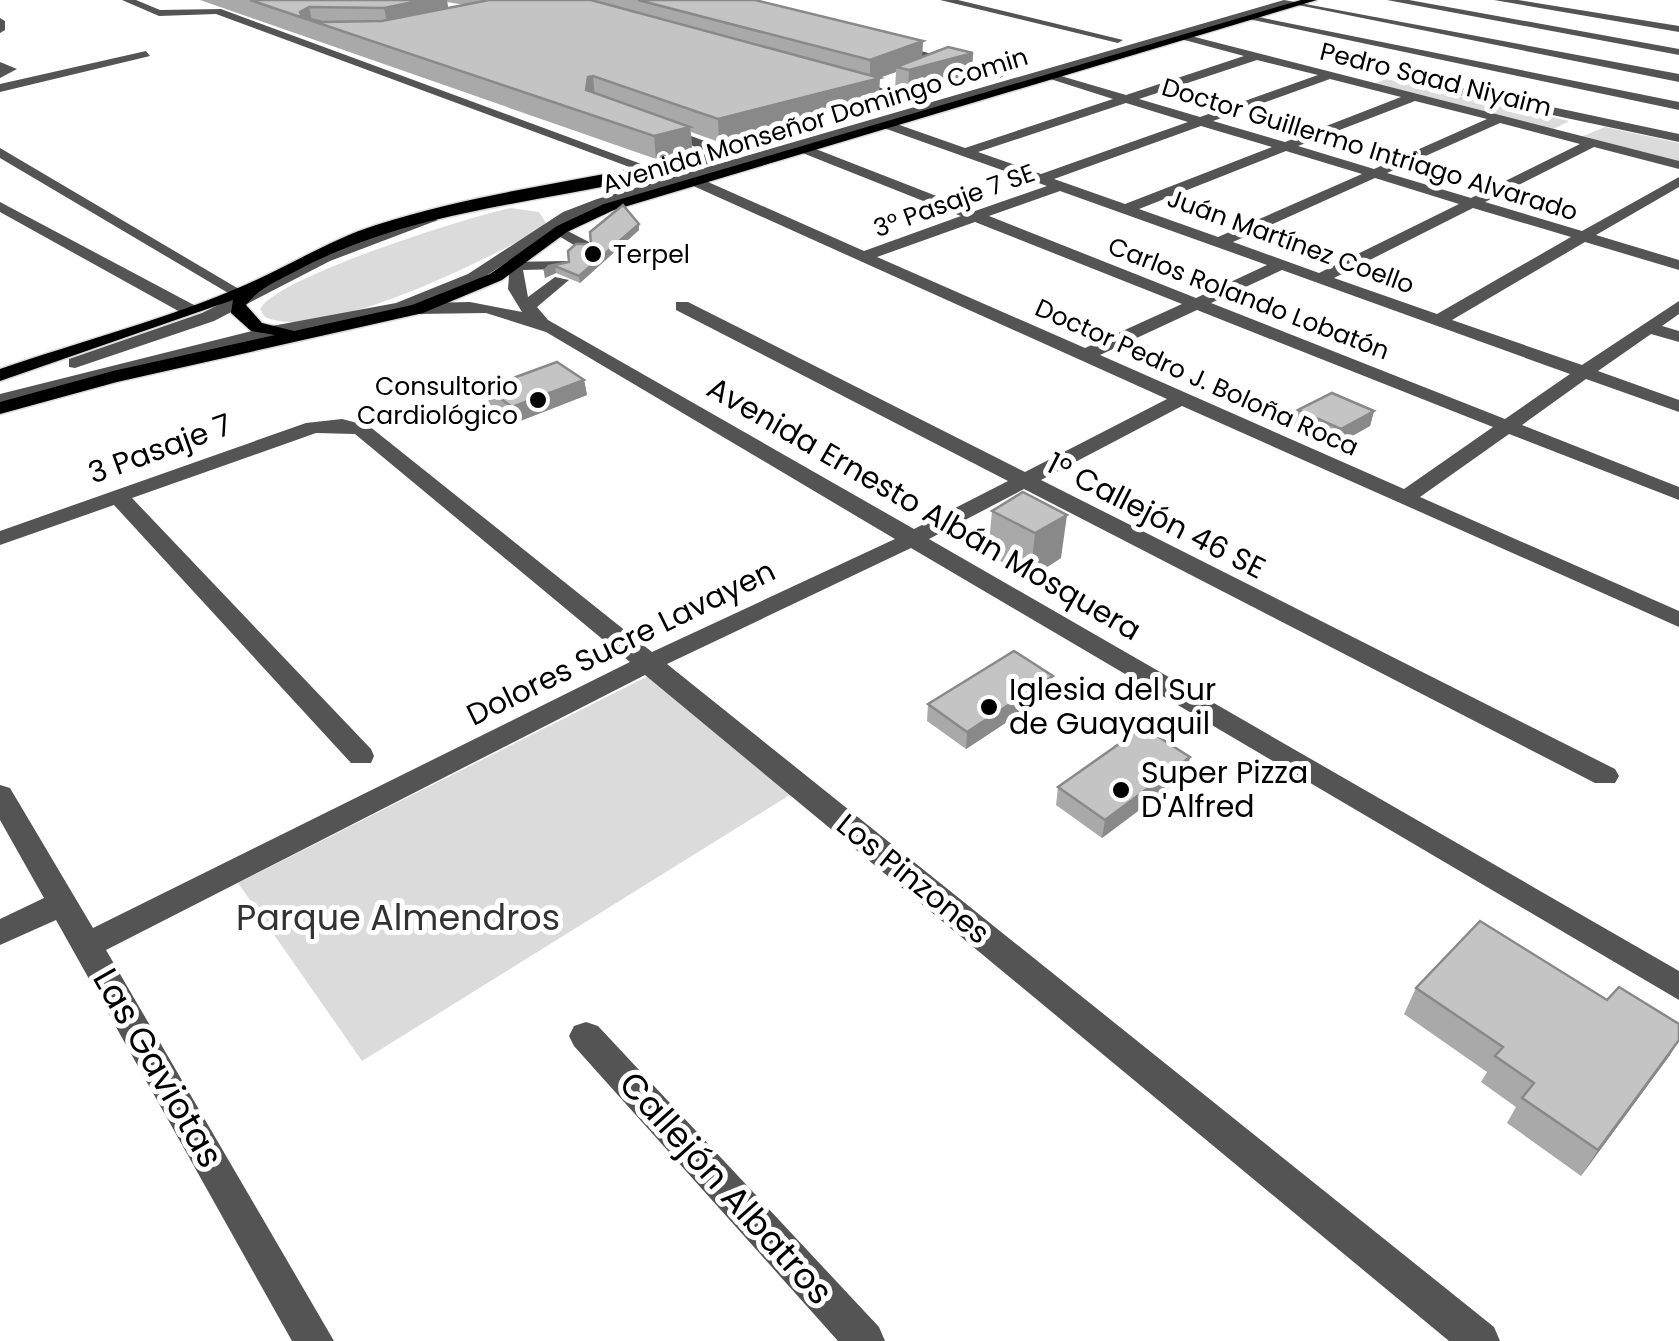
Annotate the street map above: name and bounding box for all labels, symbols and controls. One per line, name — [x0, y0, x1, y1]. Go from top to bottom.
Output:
street label: Pedro Saad Niyaim — [1316, 34, 1555, 125]
street label: Avenida Monseñor Domingo Comin — [598, 39, 1032, 202]
street label: Doctor Guillermo Intriago Alvarado — [1158, 69, 1582, 230]
street label: 3° Pasaje 7 SE — [869, 155, 1040, 246]
street label: Juán Martínez Coello — [1162, 180, 1419, 302]
street label: Carlos Rolando Lobatón — [1103, 229, 1395, 368]
place label: Terpel — [613, 237, 690, 272]
marker: Terpel — [582, 243, 604, 265]
street label: Doctor Pedro J. Boloña Roca — [1030, 290, 1364, 465]
street label: Avenida Ernesto Albán Mosquera — [699, 366, 1149, 651]
place label: Consultorio Cardiológico — [357, 369, 518, 433]
marker: Consultorio Cardiológico — [527, 389, 549, 411]
street label: 3 Pasaje 7 — [82, 403, 238, 494]
street label: 1º Callejón 46 SE — [1039, 442, 1273, 589]
street label: Dolores Sucre Lavayen — [459, 549, 782, 736]
place label: Iglesia del Sur de Guayaquil — [1009, 668, 1216, 745]
marker: Iglesia del Sur de Guayaquil — [978, 696, 1000, 718]
place label: Super Pizza D'Alfred — [1141, 751, 1308, 828]
marker: Super Pizza D'Alfred — [1110, 779, 1132, 801]
street label: Los Pinzones — [827, 803, 999, 954]
park label: Parque Almendros — [236, 893, 560, 942]
street label: Las Gaviotas — [82, 959, 235, 1176]
street label: Callejón Albatros — [608, 1060, 844, 1315]

